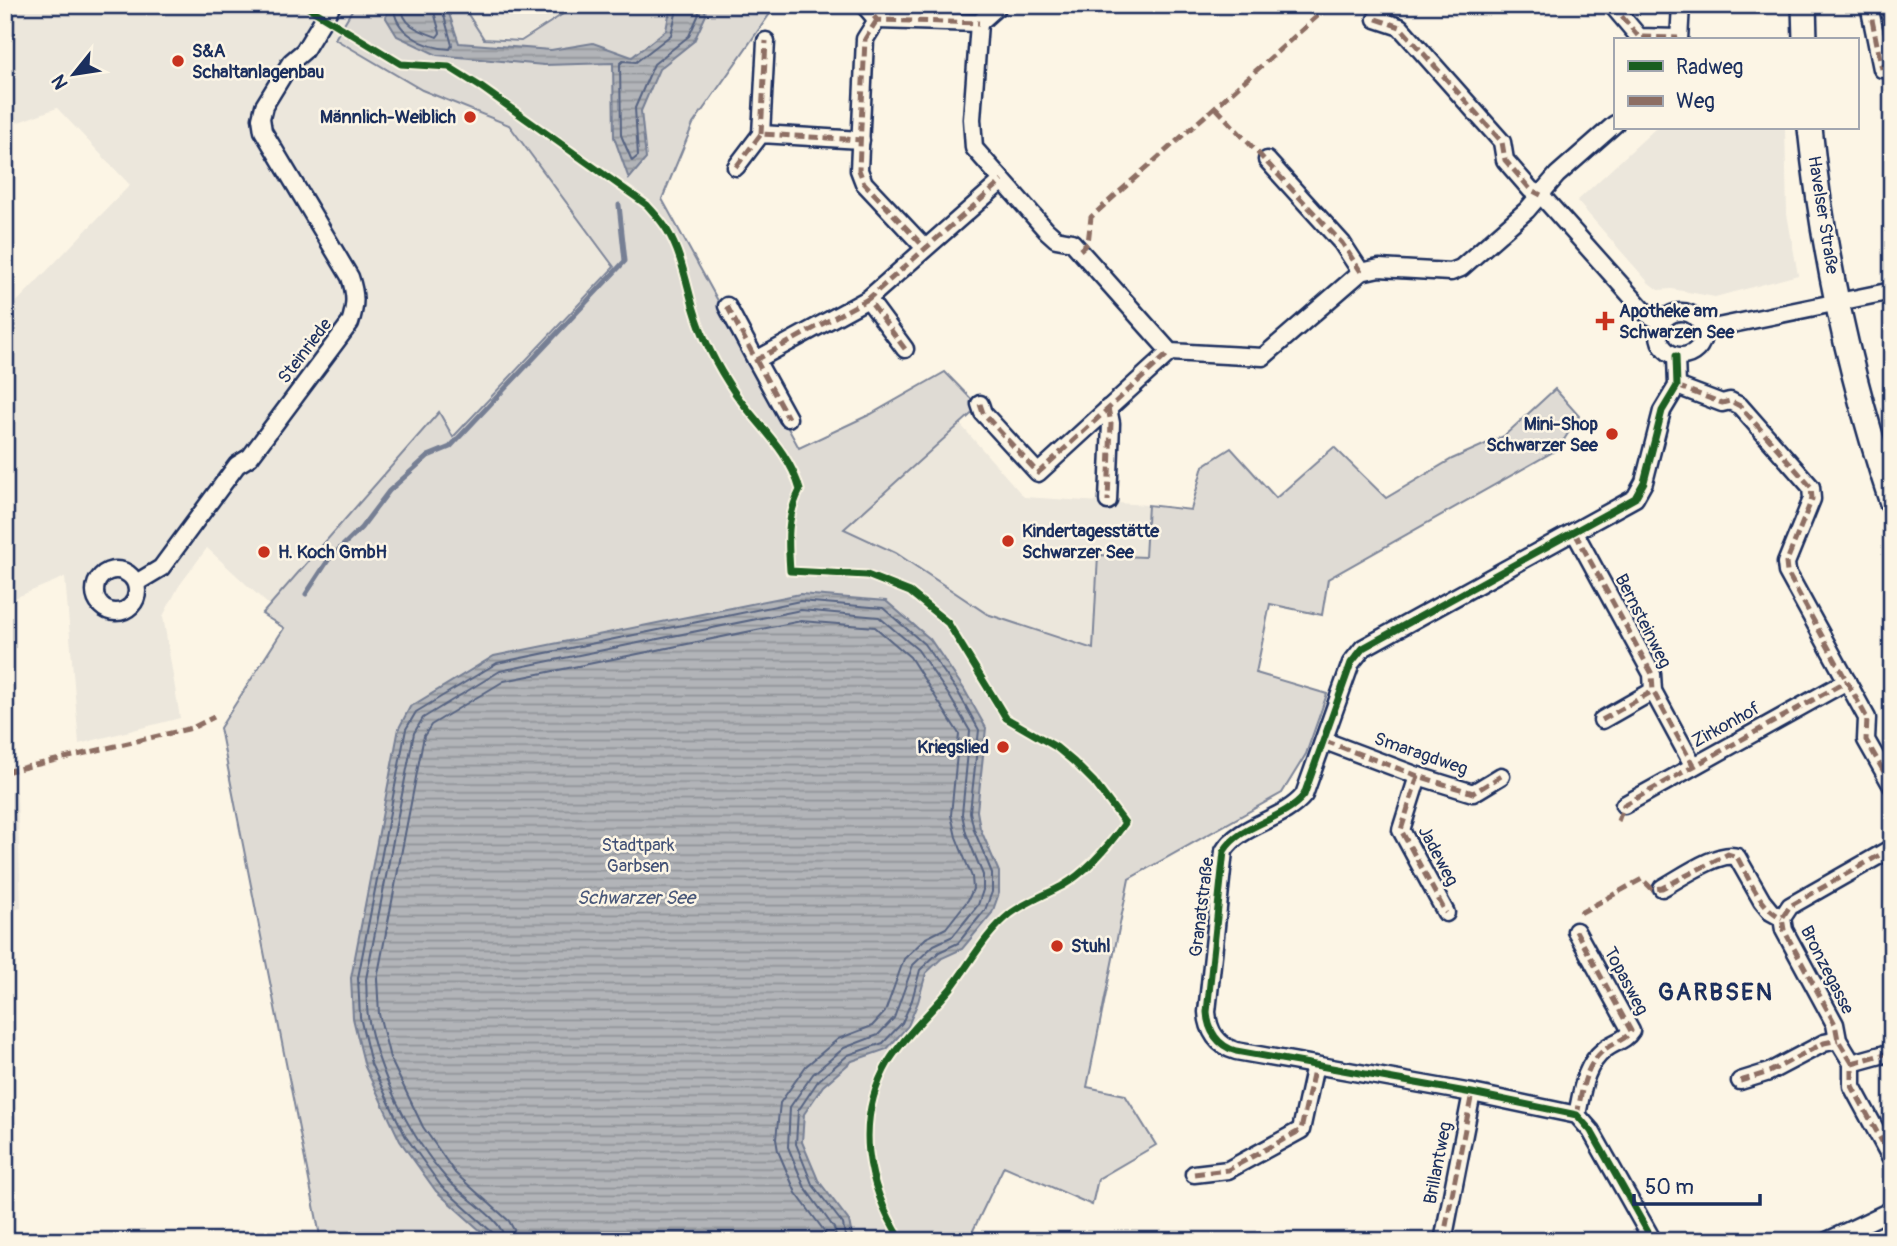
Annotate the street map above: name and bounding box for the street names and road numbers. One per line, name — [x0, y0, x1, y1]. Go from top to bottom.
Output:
street label: Havelser Straße — [1802, 154, 1844, 276]
street label: Steinriede — [273, 314, 337, 388]
street label: Bernsteinweg — [1609, 570, 1677, 672]
street label: Zirkonhof — [1688, 697, 1765, 753]
street label: Smaragdweg — [1371, 727, 1471, 781]
street label: Jadeweg — [1413, 822, 1463, 890]
street label: Granatstraße — [1184, 856, 1220, 958]
street label: Bronzegasse — [1795, 922, 1859, 1018]
street label: Topasweg — [1598, 943, 1654, 1019]
street label: Brillantweg — [1419, 1120, 1457, 1206]

